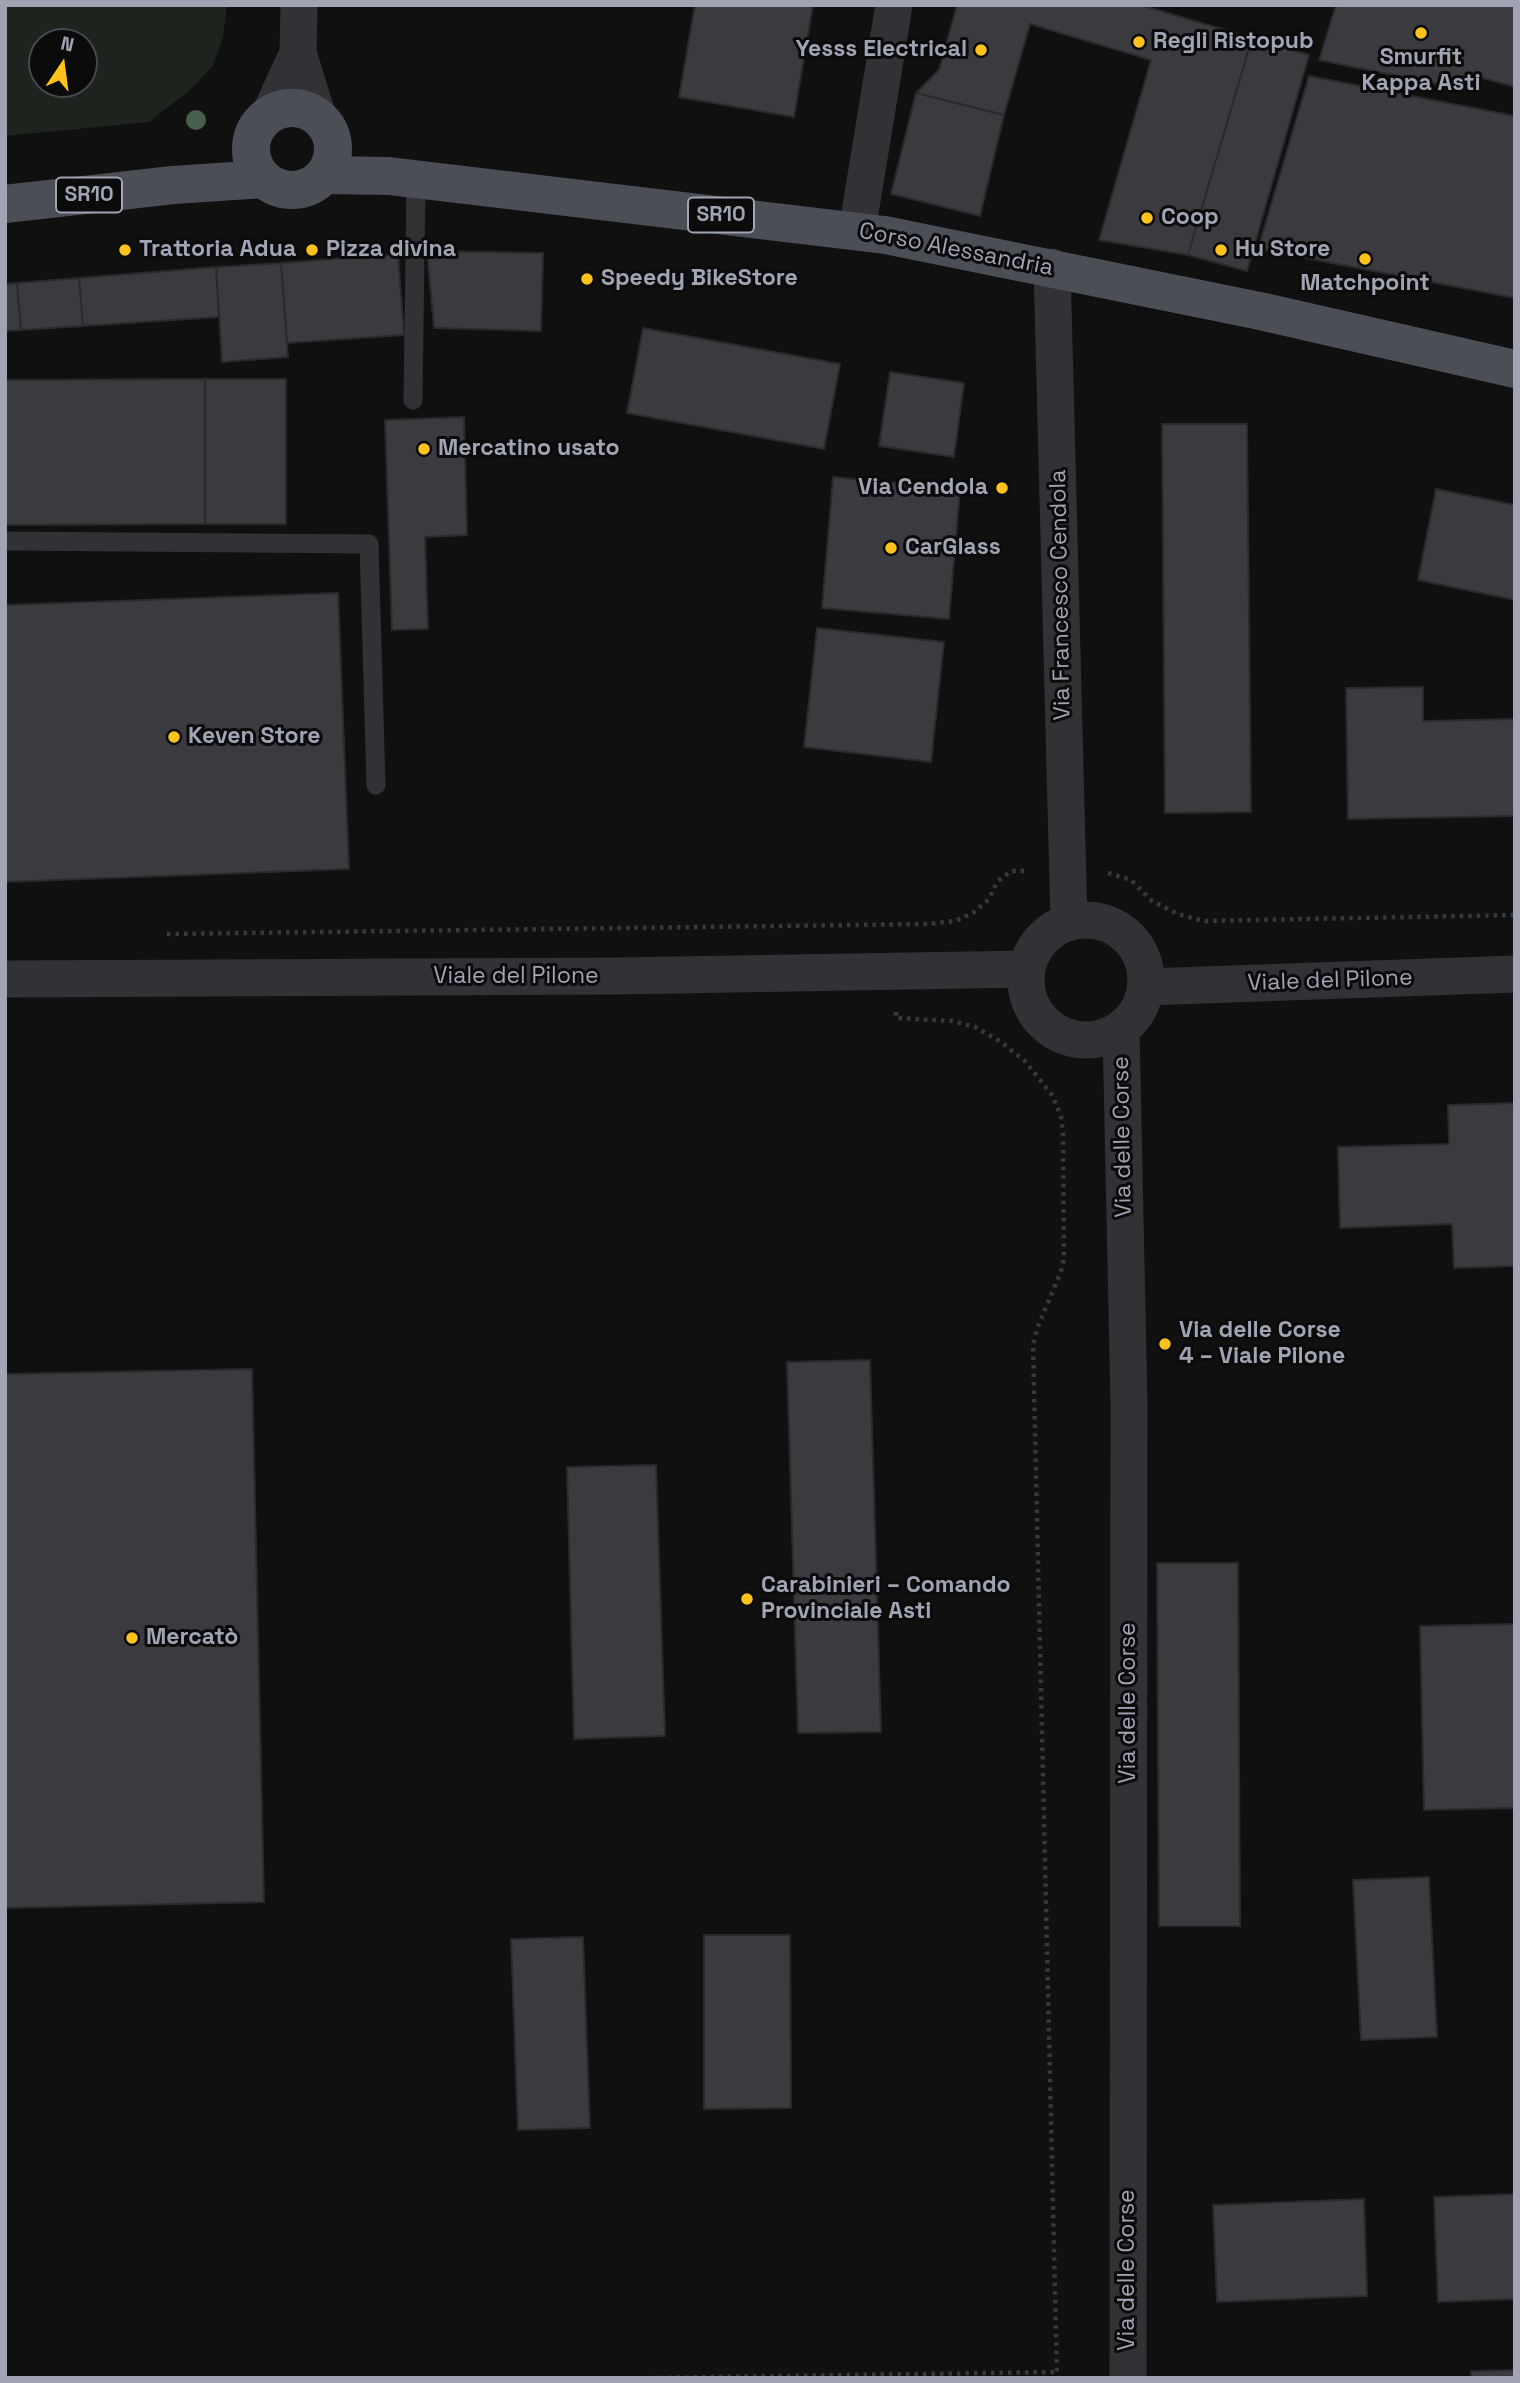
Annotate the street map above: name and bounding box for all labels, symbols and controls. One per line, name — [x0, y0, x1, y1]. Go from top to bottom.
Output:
marker: Smurfit Kappa Asti — [1413, 25, 1429, 41]
north arrow — [28, 28, 98, 98]
place label: Regli Ristopub — [1153, 28, 1314, 56]
text: N — [58, 30, 76, 58]
marker: Regli Ristopub — [1131, 34, 1147, 50]
place label: Yesss Electrical — [796, 36, 967, 64]
marker: Yesss Electrical — [973, 42, 989, 58]
place label: Smurfit Kappa Asti — [1361, 44, 1481, 98]
road number: SR10 — [56, 178, 122, 212]
road number: SR10 — [688, 198, 754, 232]
place label: Coop — [1161, 204, 1219, 232]
marker: Coop — [1139, 210, 1155, 226]
street label: Corso Alessandria — [857, 218, 1055, 282]
place label: Trattoria Adua — [139, 236, 296, 264]
place label: Pizza divina — [326, 236, 456, 264]
place label: Hu Store — [1235, 236, 1330, 264]
marker: Trattoria Adua — [117, 242, 133, 258]
marker: Pizza divina — [304, 242, 320, 258]
marker: Hu Store — [1213, 242, 1229, 258]
marker: Matchpoint — [1357, 251, 1373, 267]
place label: Speedy BikeStore — [601, 265, 798, 293]
place label: Matchpoint — [1300, 270, 1430, 298]
marker: Speedy BikeStore — [579, 271, 595, 287]
place label: Mercatino usato — [438, 435, 620, 463]
marker: Mercatino usato — [416, 441, 432, 457]
street label: Via Francesco Cendola — [1045, 469, 1077, 721]
place label: Via Cendola — [858, 474, 988, 502]
marker: Via Cendola — [994, 480, 1010, 496]
place label: CarGlass — [905, 534, 1001, 562]
marker: CarGlass — [883, 540, 899, 556]
place label: Keven Store — [188, 723, 321, 751]
marker: Keven Store — [166, 729, 182, 745]
street label: Viale del Pilone — [433, 963, 599, 991]
street label: Viale del Pilone — [1247, 964, 1413, 998]
street label: Via delle Corse — [1108, 1056, 1138, 1218]
place label: Via delle Corse 4 – Viale Pilone — [1179, 1317, 1345, 1371]
marker: Via delle Corse 4 – Viale Pilone — [1157, 1336, 1173, 1352]
place label: Carabinieri – Comando Provinciale Asti — [761, 1572, 1011, 1626]
marker: Carabinieri – Comando Provinciale Asti — [739, 1591, 755, 1607]
street label: Via delle Corse — [1115, 1622, 1143, 1784]
place label: Mercatò — [146, 1624, 238, 1652]
marker: Mercatò — [124, 1630, 140, 1646]
street label: Via delle Corse — [1114, 2189, 1142, 2351]

